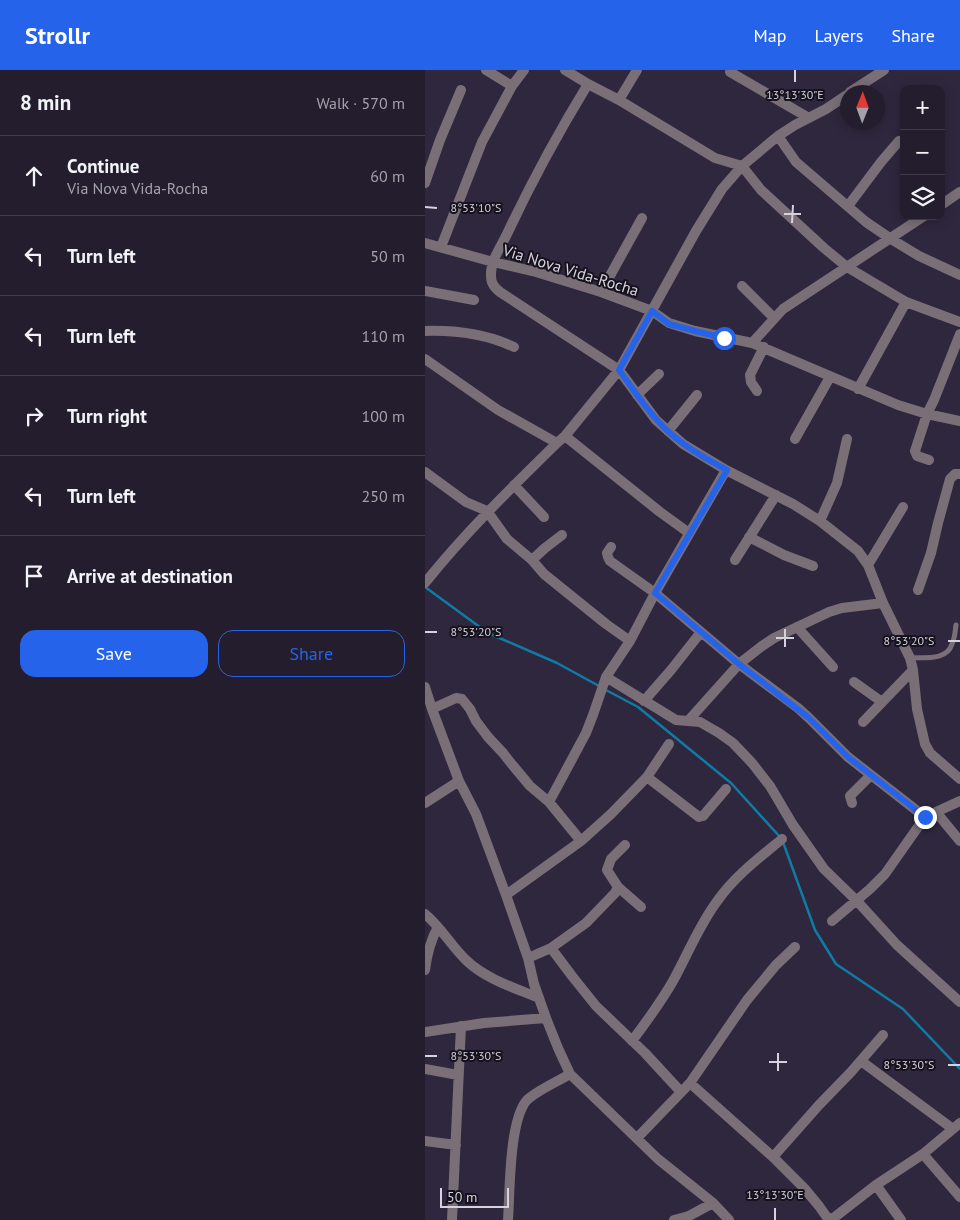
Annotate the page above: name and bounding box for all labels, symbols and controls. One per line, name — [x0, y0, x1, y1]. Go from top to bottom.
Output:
text: Strollr — [25, 20, 90, 51]
text: Map — [754, 24, 786, 47]
text: Layers — [814, 24, 863, 47]
text: Share — [891, 24, 935, 47]
north arrow — [840, 85, 885, 130]
map controls — [900, 85, 945, 220]
button: + — [900, 85, 945, 130]
text: 13°13'30"E — [766, 87, 824, 102]
text: 8 min — [20, 89, 71, 116]
text: Walk · 570 m — [316, 93, 405, 113]
button: − — [900, 130, 945, 175]
text: Continue — [67, 154, 139, 178]
icon: ahead — [20, 162, 48, 190]
text: 60 m — [370, 166, 405, 186]
button: layers — [900, 175, 945, 220]
text: Via Nova Vida-Rocha — [67, 178, 208, 198]
text: 8°53'10"S — [451, 200, 501, 215]
street label: Via Nova Vida-Rocha — [500, 240, 641, 300]
icon: left — [20, 242, 48, 270]
text: Turn left — [67, 244, 136, 268]
text: 50 m — [370, 246, 405, 266]
icon: left — [20, 322, 48, 350]
text: Turn left — [67, 324, 136, 348]
text: 110 m — [362, 326, 405, 346]
route start — [713, 327, 736, 350]
icon: right — [20, 402, 48, 430]
text: Turn right — [67, 404, 147, 428]
text: 100 m — [362, 406, 405, 426]
icon: left — [20, 482, 48, 510]
text: Turn left — [67, 484, 136, 508]
text: 250 m — [362, 486, 405, 506]
icon: arrive — [20, 562, 48, 590]
text: Arrive at destination — [67, 564, 233, 588]
text: 8°53'20"S — [451, 624, 501, 639]
button: Save — [20, 630, 208, 677]
button: Share — [218, 630, 405, 677]
text: 8°53'20"S — [884, 633, 934, 648]
route end — [914, 806, 937, 829]
text: 8°53'30"S — [451, 1048, 501, 1063]
text: 8°53'30"S — [884, 1057, 934, 1072]
scale bar — [440, 1185, 509, 1208]
text: 13°13'30"E — [746, 1187, 804, 1202]
text: 50 m — [447, 1188, 477, 1206]

